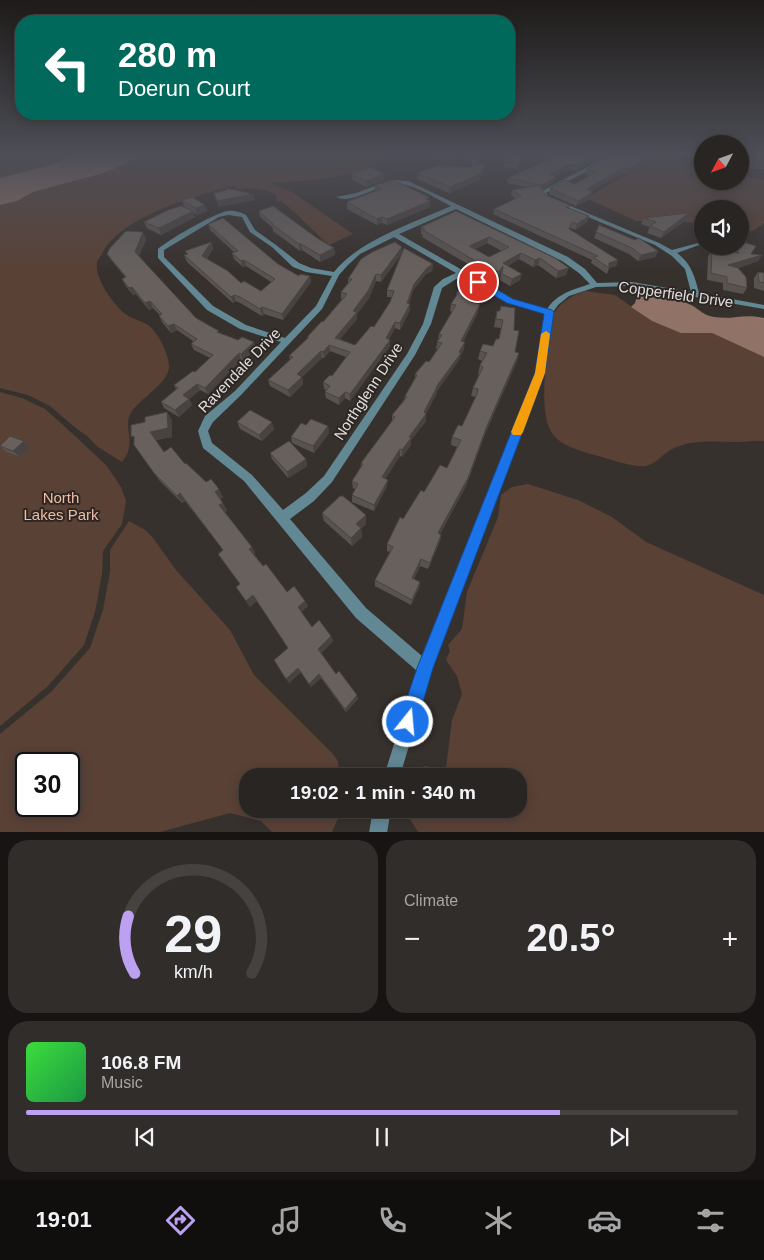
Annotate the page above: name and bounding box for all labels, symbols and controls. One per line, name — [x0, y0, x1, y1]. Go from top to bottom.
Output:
icon: left — [35, 35, 100, 100]
text: 280 m — [118, 35, 217, 74]
text: Doerun Court — [118, 76, 250, 101]
north arrow — [694, 135, 749, 190]
map controls — [694, 135, 749, 255]
button: sound — [694, 200, 749, 255]
pin — [457, 261, 499, 303]
icon: arrive — [464, 268, 492, 296]
street label: Copperfield Drive — [617, 278, 735, 310]
street label: Ravendale Drive — [194, 324, 284, 416]
street label: Northglenn Drive — [330, 339, 406, 443]
park label: North Lakes Park — [23, 489, 99, 523]
position arrow — [381, 695, 433, 747]
speed limit sign: 30 — [15, 752, 80, 817]
text: 19:02 · 1 min · 340 m — [290, 782, 476, 803]
text: Climate — [404, 892, 458, 909]
text: 29 — [164, 905, 222, 963]
text: 20.5° — [526, 917, 616, 959]
text: − — [404, 923, 420, 954]
text: + — [722, 923, 738, 954]
text: km/h — [174, 962, 212, 982]
text: 106.8 FM — [101, 1052, 181, 1073]
text: Music — [101, 1074, 143, 1091]
icon: previous — [131, 1123, 159, 1151]
icon: pause — [368, 1123, 396, 1151]
icon: next — [605, 1123, 633, 1151]
icon: directions — [163, 1203, 198, 1238]
icon: music — [269, 1203, 304, 1238]
icon: phone — [375, 1203, 410, 1238]
icon: climate — [481, 1203, 516, 1238]
icon: car — [587, 1203, 622, 1238]
icon: filters — [693, 1203, 728, 1238]
text: 19:01 — [36, 1207, 92, 1232]

